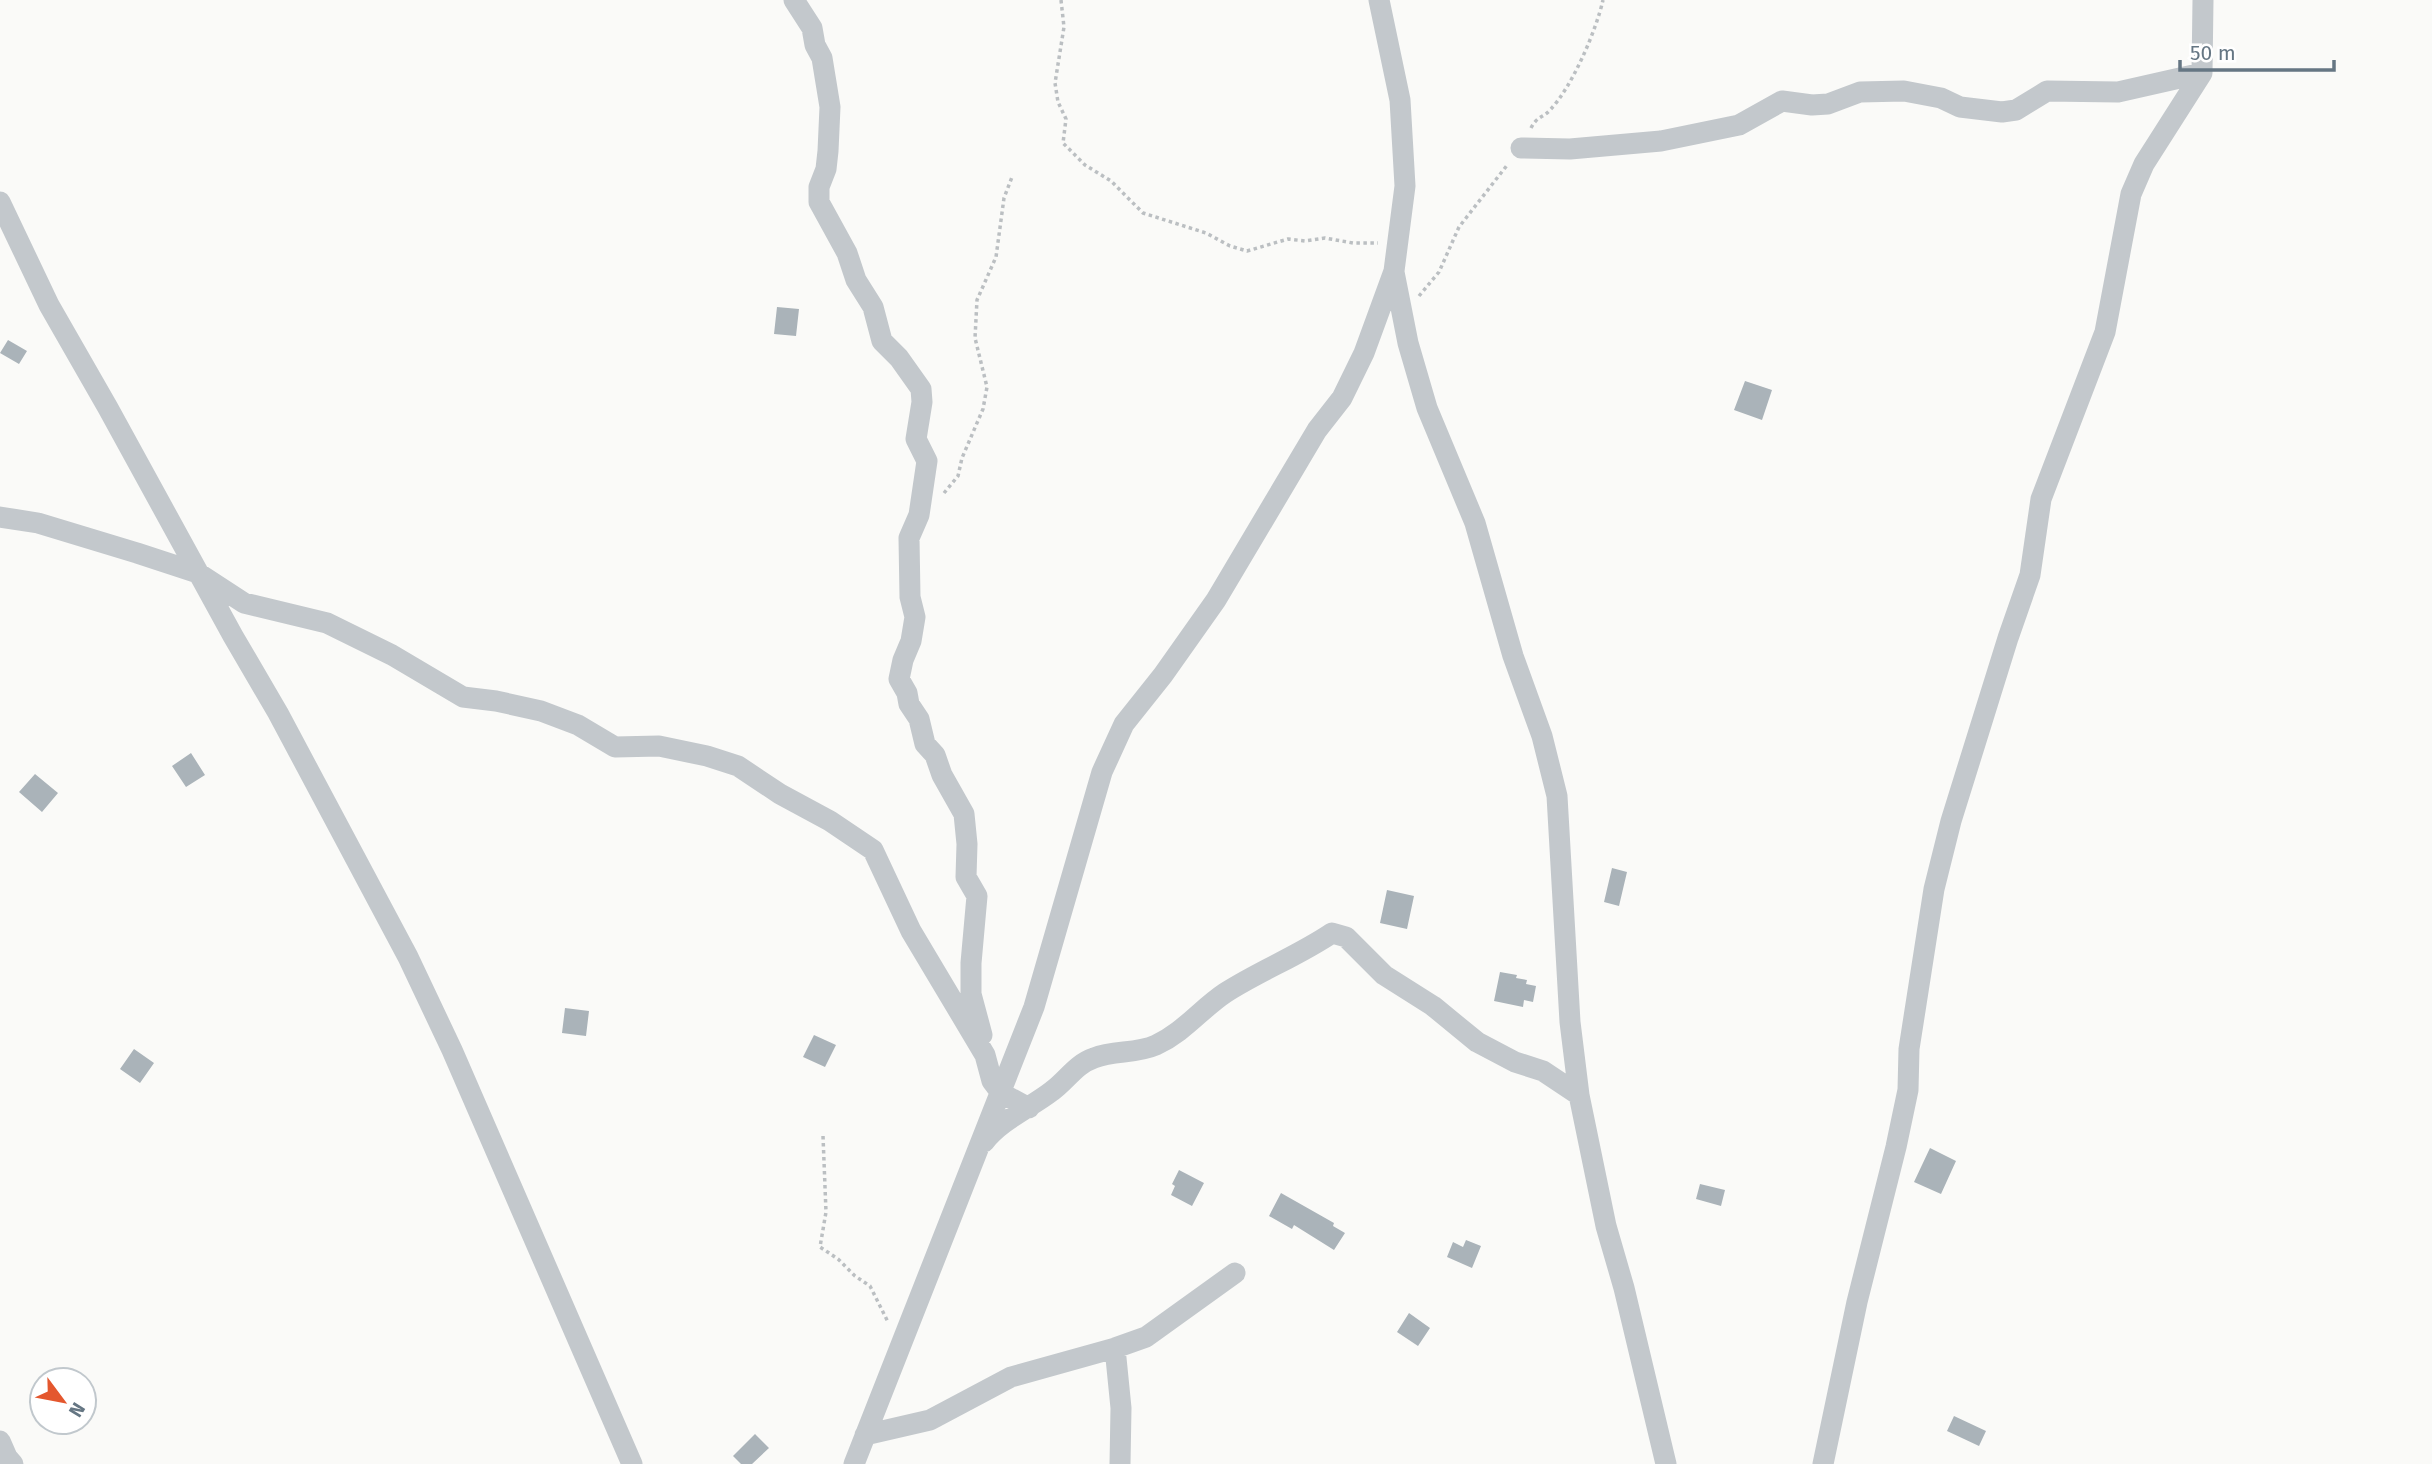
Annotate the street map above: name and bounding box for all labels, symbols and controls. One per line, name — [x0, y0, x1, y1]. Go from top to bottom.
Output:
scale bar — [2180, 28, 2334, 72]
text: 50 m — [2190, 40, 2236, 66]
north arrow — [28, 1366, 98, 1436]
text: N — [64, 1398, 90, 1421]

